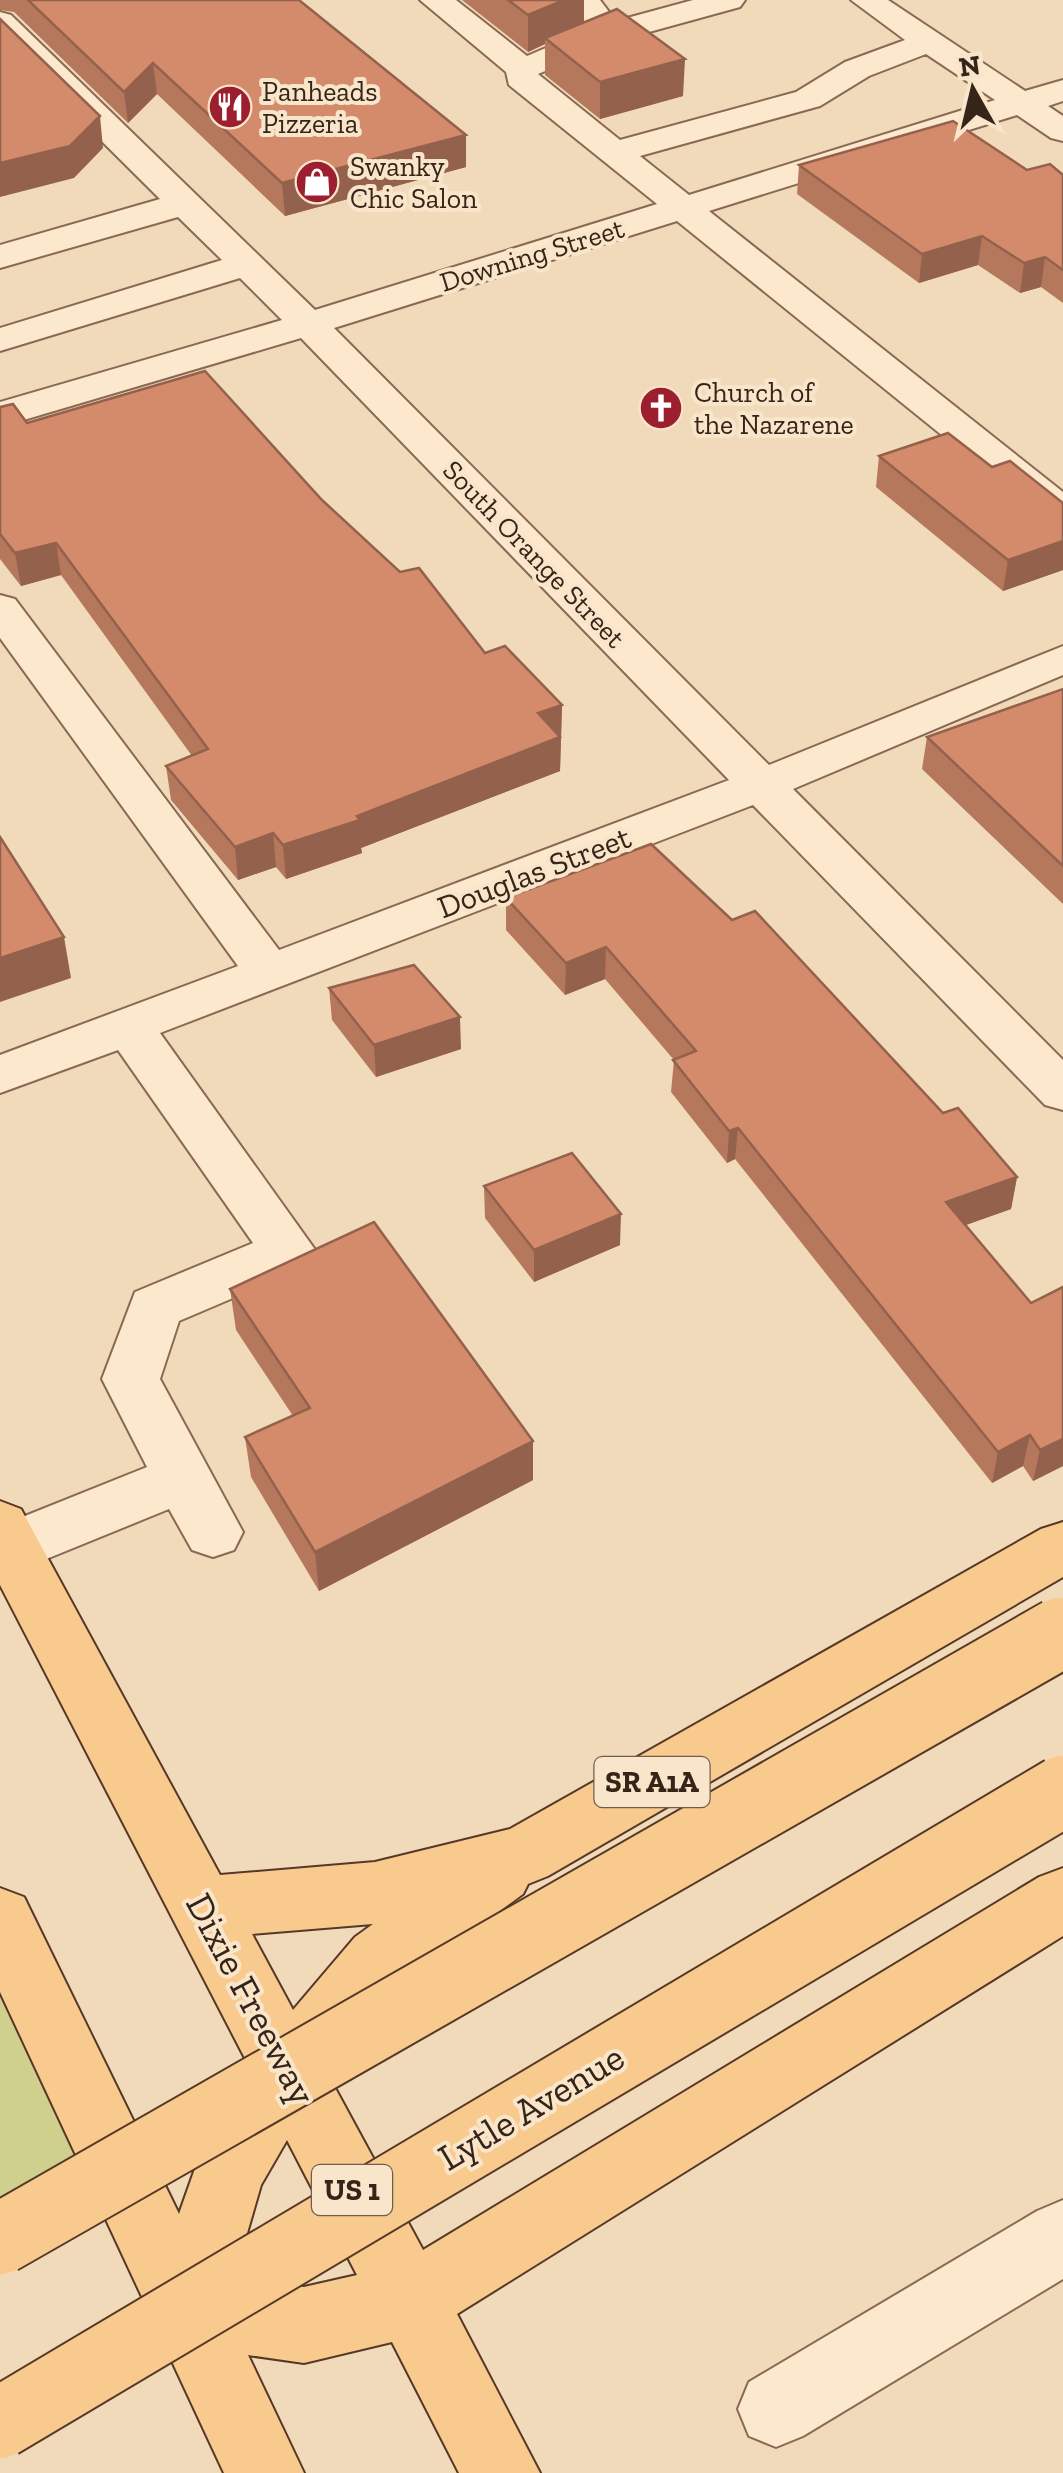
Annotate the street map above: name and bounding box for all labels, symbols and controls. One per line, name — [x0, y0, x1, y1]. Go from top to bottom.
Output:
north arrow — [923, 40, 1023, 140]
text: N — [957, 48, 982, 84]
place label: Panheads Pizzeria — [262, 75, 377, 140]
restaurant icon: Panheads Pizzeria — [207, 84, 253, 130]
place label: Swanky Chic Salon — [350, 150, 477, 215]
shop icon: Swanky Chic Salon — [294, 159, 340, 205]
street label: Downing Street — [436, 211, 629, 299]
place label: Church of the Nazarene — [694, 376, 854, 441]
church icon: Church of the Nazarene — [638, 385, 684, 431]
street label: South Orange Street — [436, 454, 632, 655]
street label: Douglas Street — [432, 818, 636, 926]
road number: SR A1A — [594, 1757, 710, 1807]
street label: Dixie Freeway — [176, 1885, 326, 2113]
street label: Lytle Avenue — [430, 2034, 632, 2180]
road number: US 1 — [312, 2165, 392, 2215]

